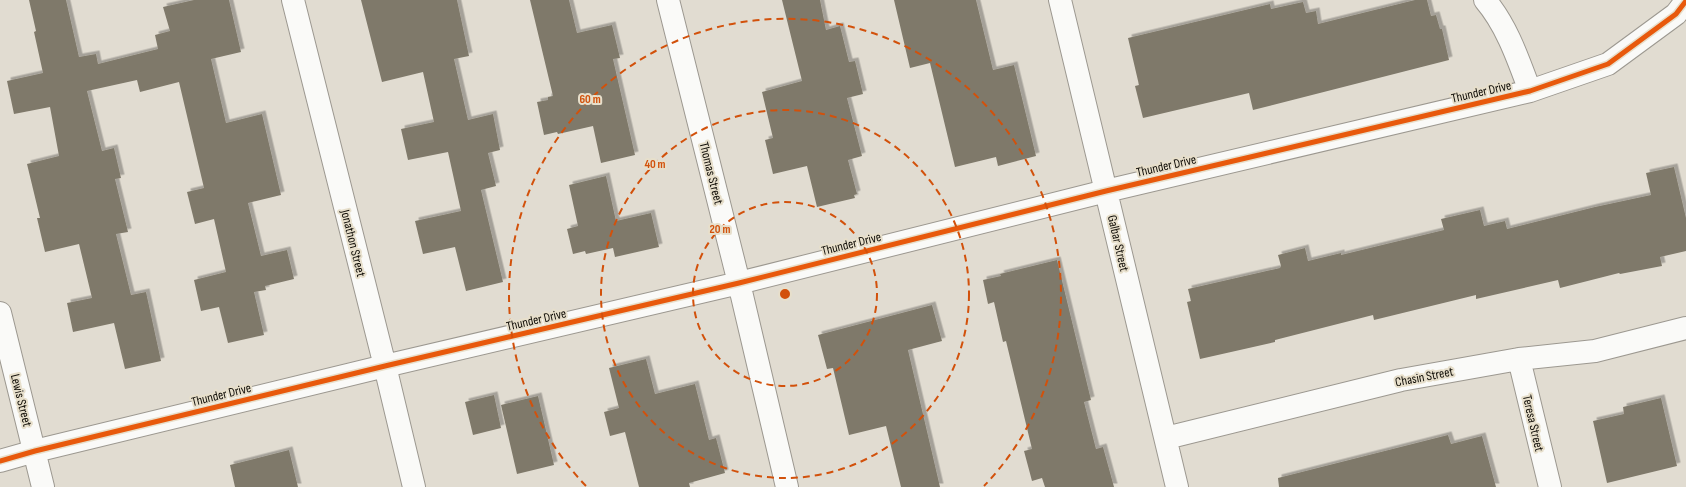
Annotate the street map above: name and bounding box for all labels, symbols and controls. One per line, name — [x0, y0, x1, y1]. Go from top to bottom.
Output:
street label: Thunder Drive — [1450, 77, 1513, 107]
text: 60 m — [579, 92, 601, 107]
street label: Thomas Street — [696, 140, 726, 206]
street label: Thunder Drive — [1135, 151, 1198, 181]
text: 40 m — [644, 157, 666, 172]
street label: Jonathon Street — [337, 207, 369, 278]
street label: Galbar Street — [1104, 213, 1132, 273]
text: 20 m — [710, 222, 730, 237]
street label: Thunder Drive — [820, 229, 883, 259]
centre of rings — [778, 287, 792, 301]
street label: Thunder Drive — [505, 305, 568, 335]
street label: Chasin Street — [1394, 363, 1455, 390]
street label: Lewis Street — [7, 372, 35, 428]
street label: Thunder Drive — [190, 380, 253, 410]
street label: Teresa Street — [1519, 393, 1547, 453]

